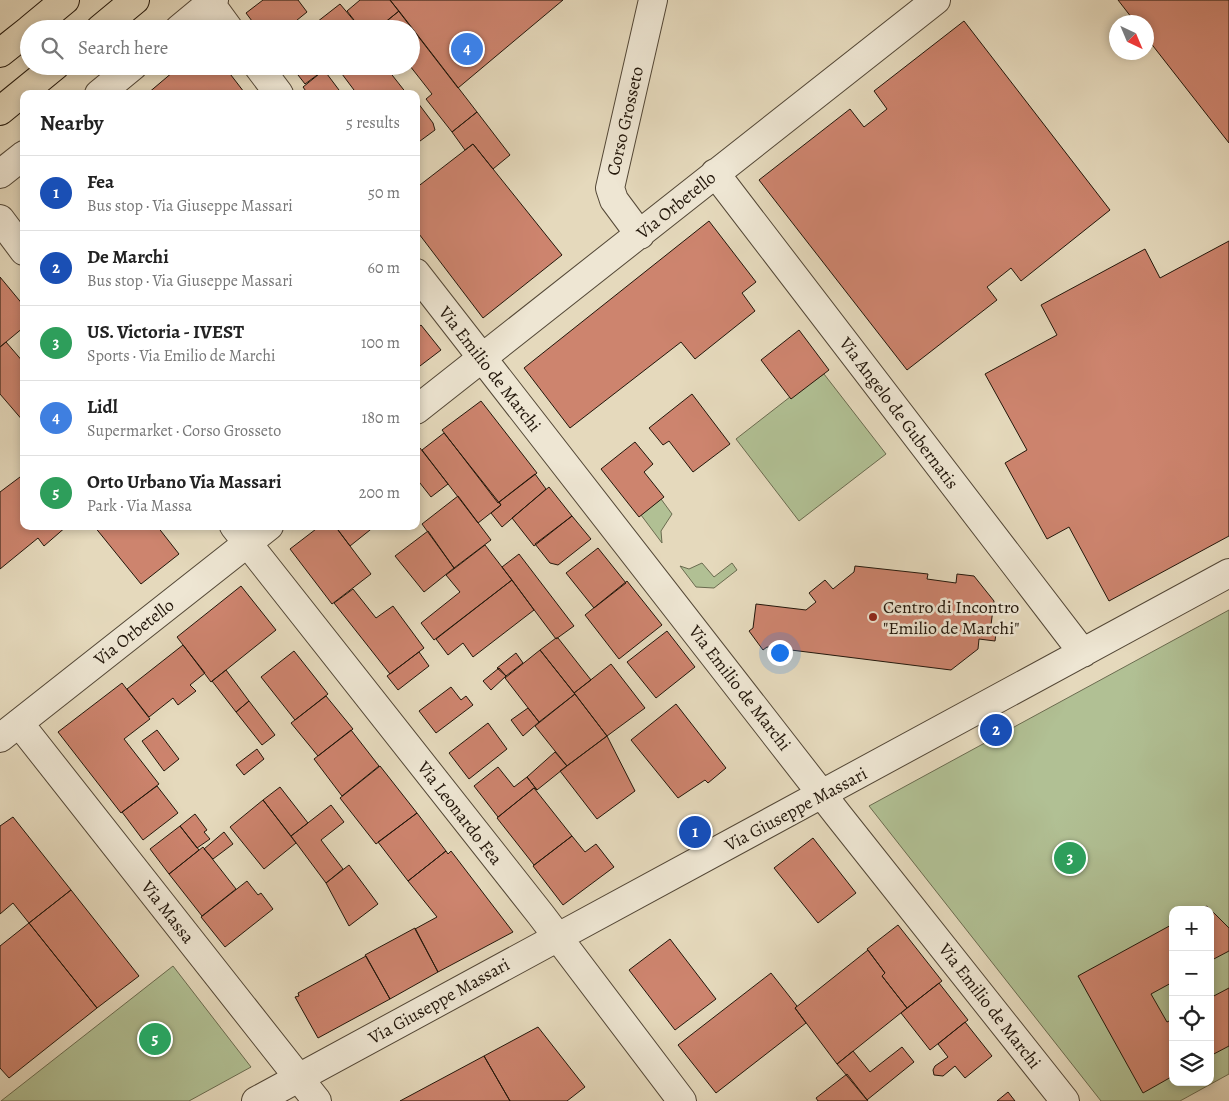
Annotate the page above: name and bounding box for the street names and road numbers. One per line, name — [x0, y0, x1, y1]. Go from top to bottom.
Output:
street label: Corso Grosseto — [601, 64, 649, 178]
street label: Via Orbetello — [631, 166, 721, 245]
street label: Via Emilio de Marchi — [433, 300, 547, 437]
street label: Via Angelo de Gubernatis — [833, 331, 964, 494]
street label: Via Orbetello — [88, 593, 179, 672]
street label: Via Emilio de Marchi — [683, 619, 797, 756]
street label: Via Leonardo Fea — [411, 755, 508, 870]
street label: Via Giuseppe Massari — [720, 761, 871, 857]
street label: Via Massa — [135, 875, 200, 949]
street label: Via Emilio de Marchi — [933, 937, 1047, 1074]
street label: Via Giuseppe Massari — [363, 952, 514, 1050]

